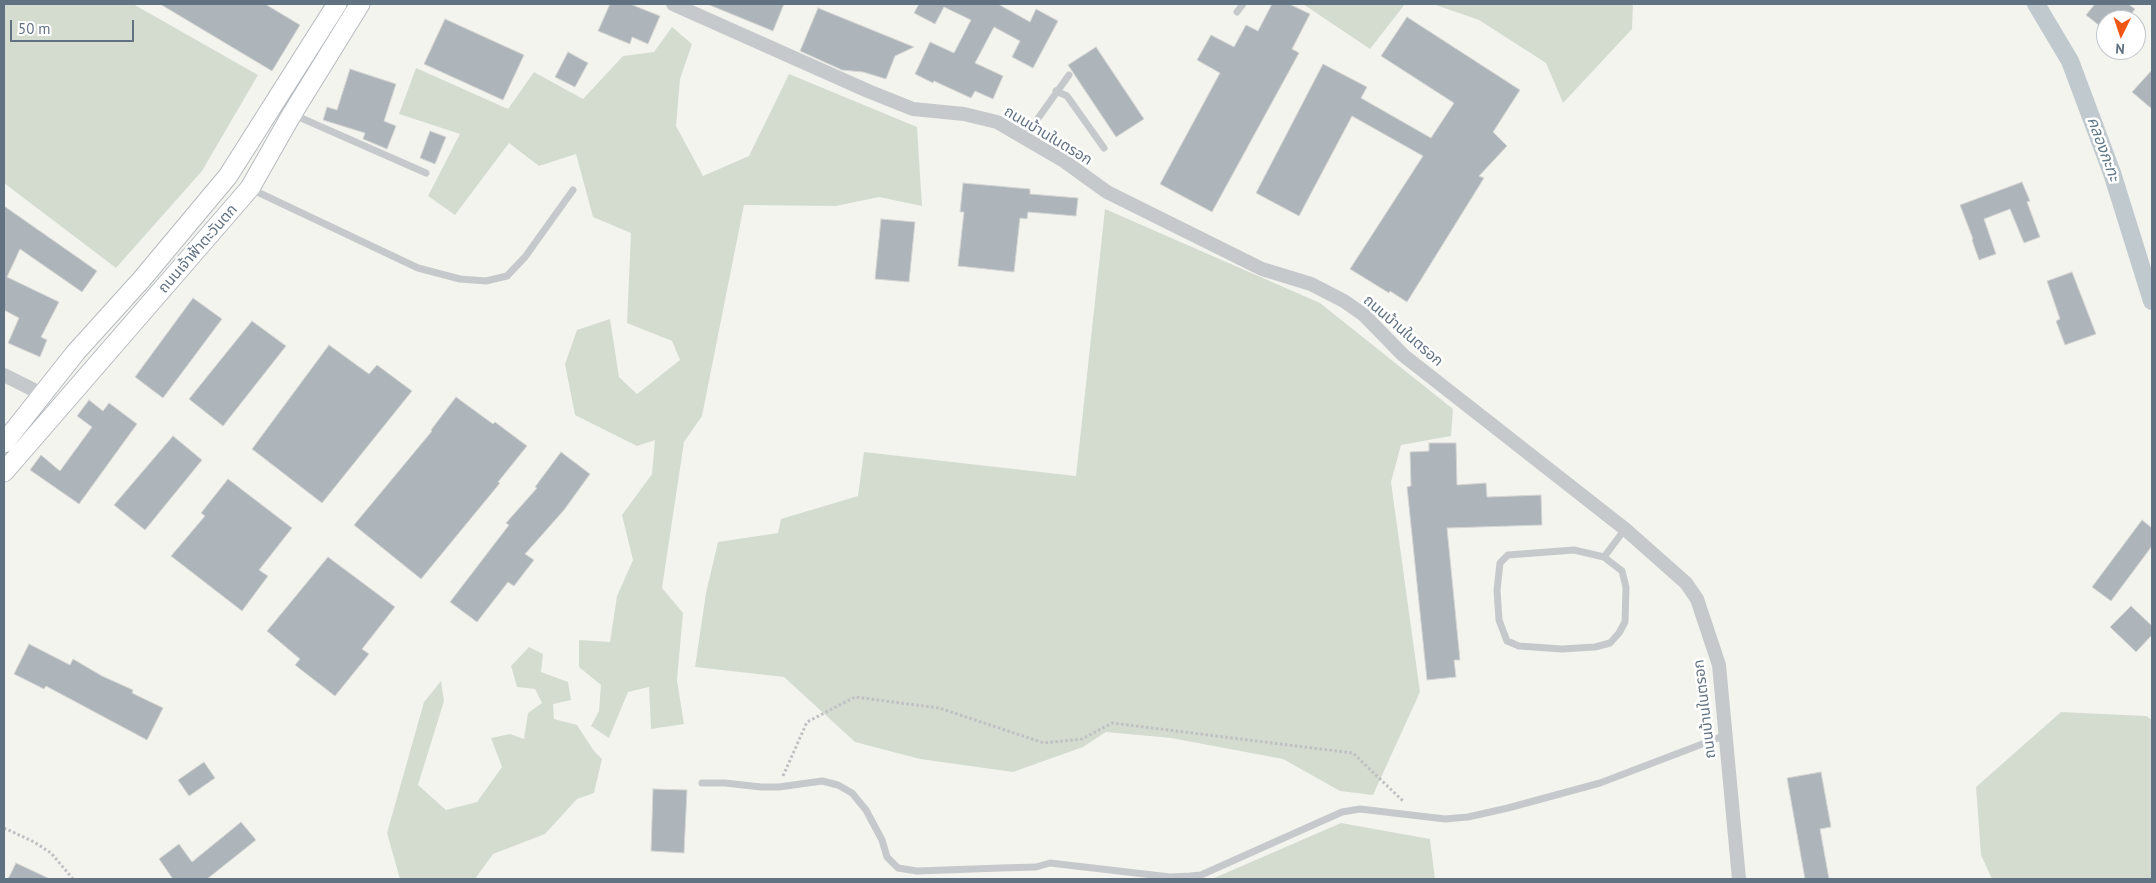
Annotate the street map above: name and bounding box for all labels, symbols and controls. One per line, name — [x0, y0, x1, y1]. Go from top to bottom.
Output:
scale bar — [12, 10, 136, 42]
north arrow — [2096, 10, 2146, 60]
text: 50 m — [18, 19, 51, 38]
text: N — [2115, 40, 2125, 58]
street label: ถนนบ้านในตรอก — [1001, 103, 1095, 169]
water label: คลองกะทะ — [2083, 114, 2123, 184]
street label: ถนนเจ้าฟ้าตะวันตก — [155, 201, 241, 297]
street label: ถนนบ้านในตรอก — [1359, 292, 1447, 370]
street label: ถนนบ้านในตรอก — [1690, 658, 1720, 760]

